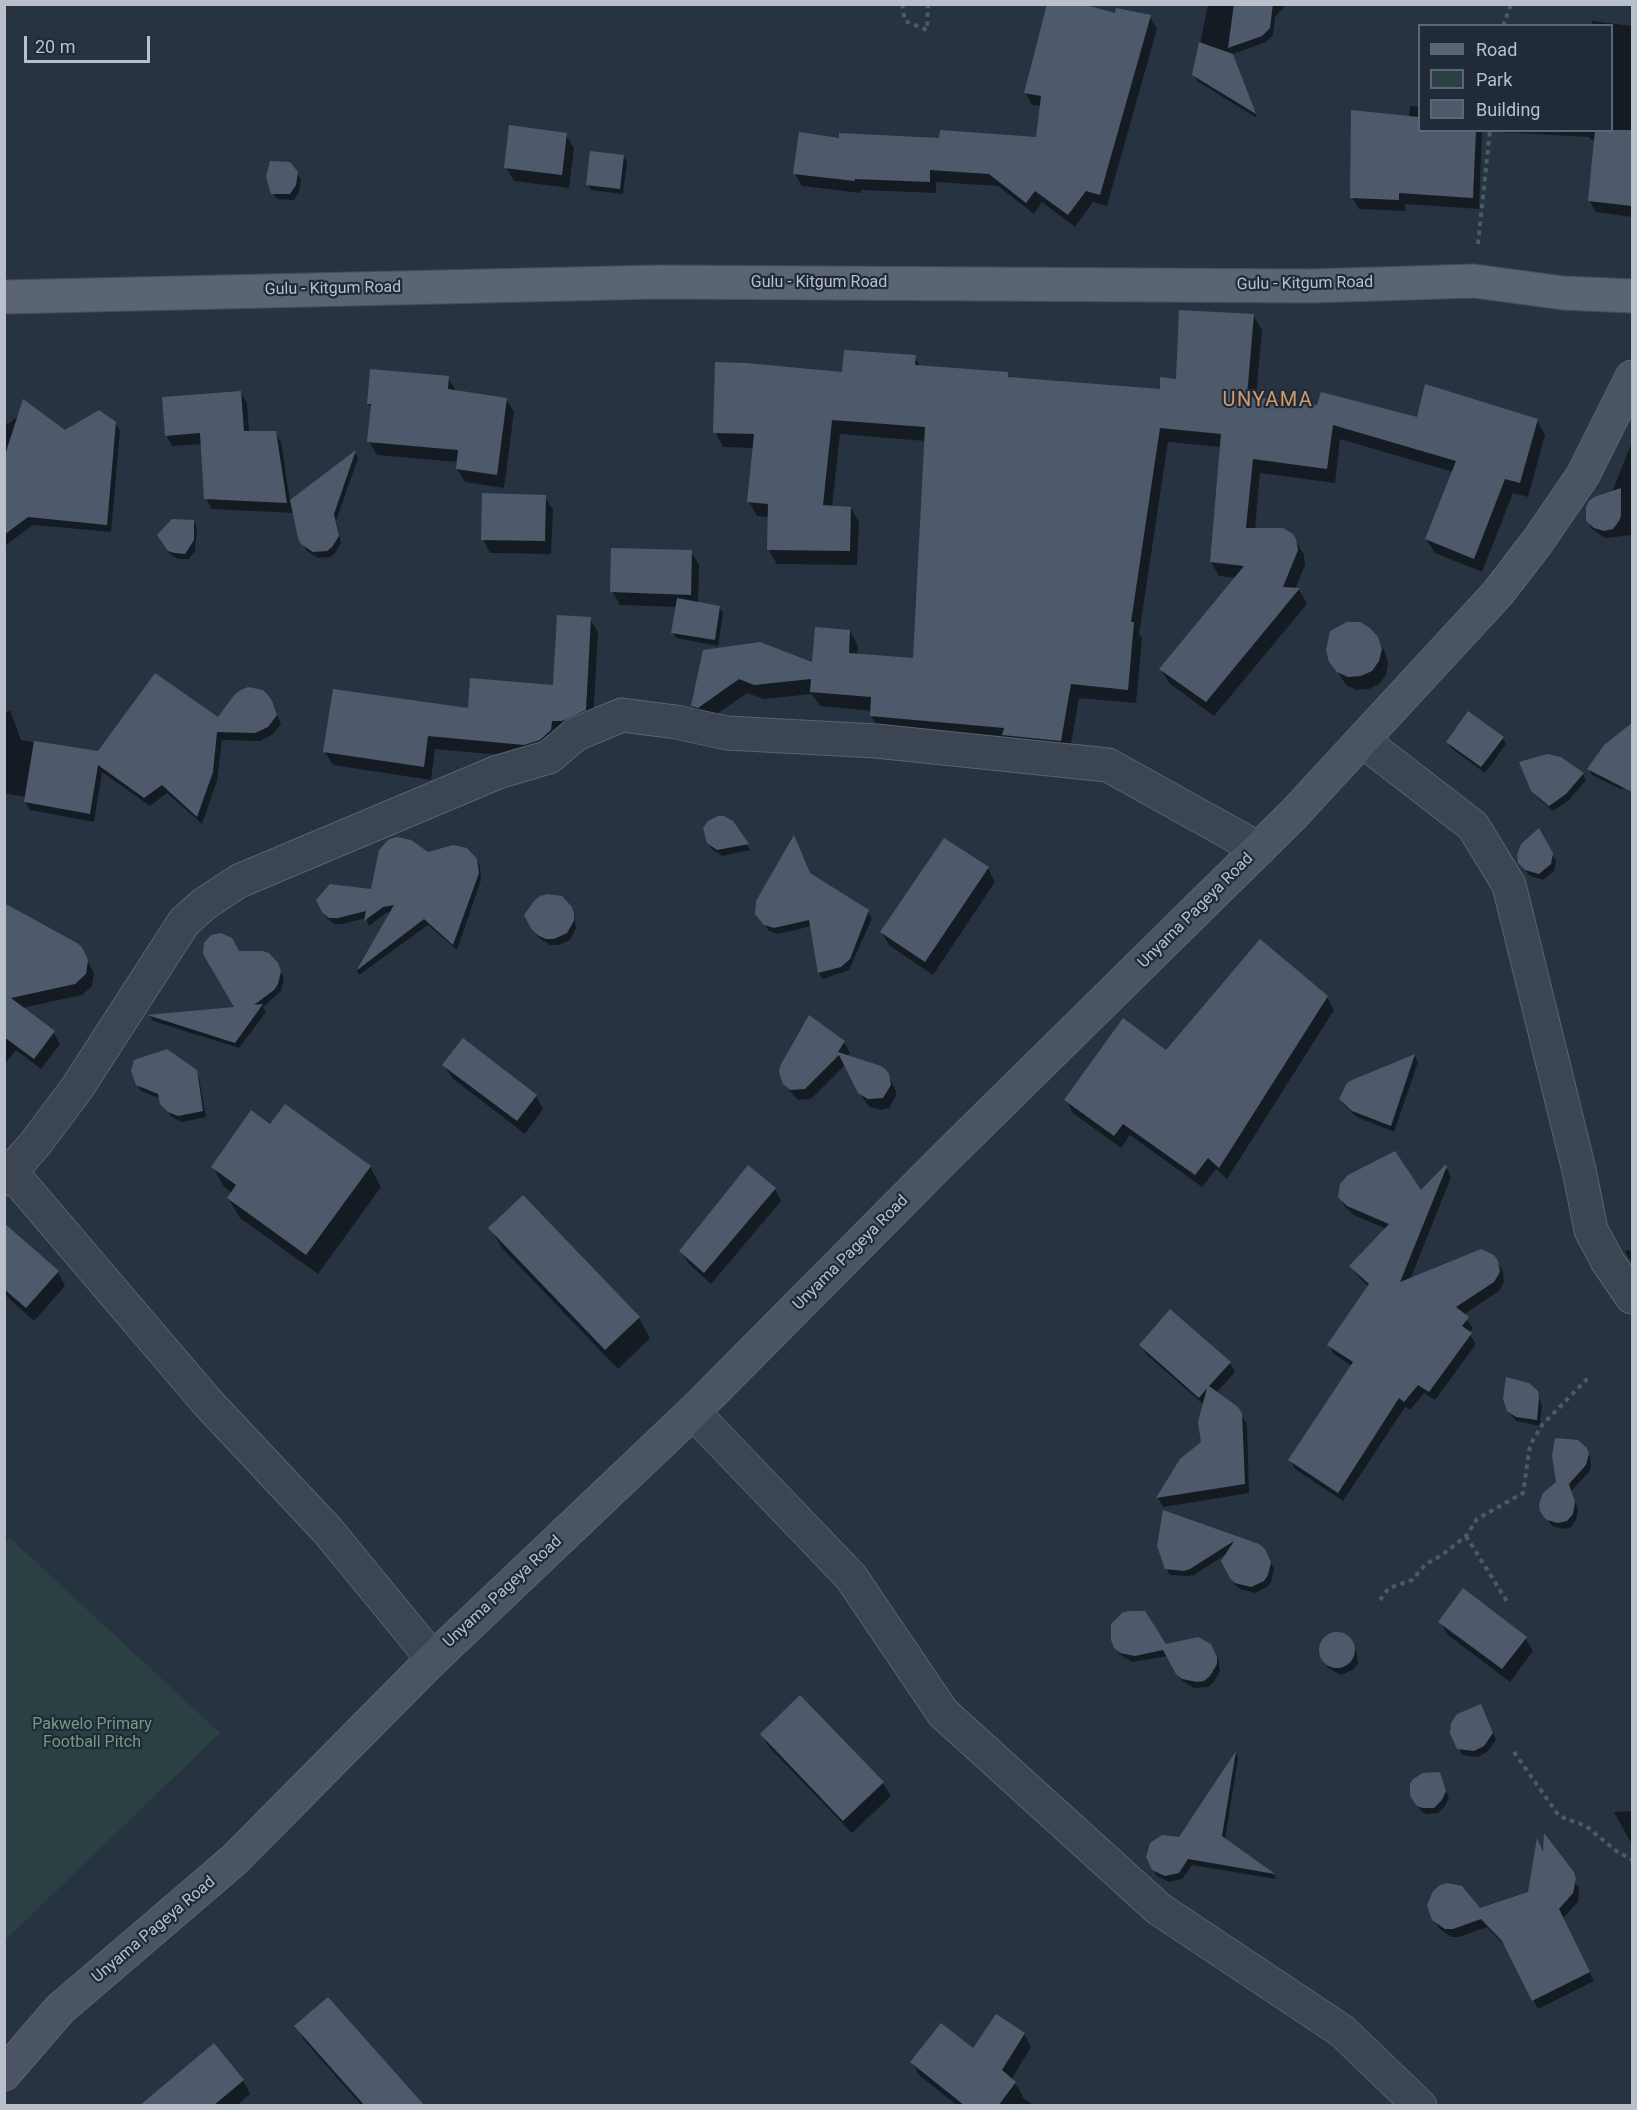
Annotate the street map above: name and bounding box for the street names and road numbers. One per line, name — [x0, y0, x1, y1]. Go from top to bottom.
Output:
street label: Gulu - Kitgum Road — [751, 273, 887, 293]
street label: Gulu - Kitgum Road — [1237, 273, 1373, 295]
street label: Gulu - Kitgum Road — [265, 278, 401, 300]
street label: Unyama Pageya Road — [1134, 849, 1258, 973]
street label: Unyama Pageya Road — [789, 1191, 913, 1315]
street label: Unyama Pageya Road — [440, 1532, 566, 1652]
street label: Unyama Pageya Road — [88, 1873, 220, 1987]

